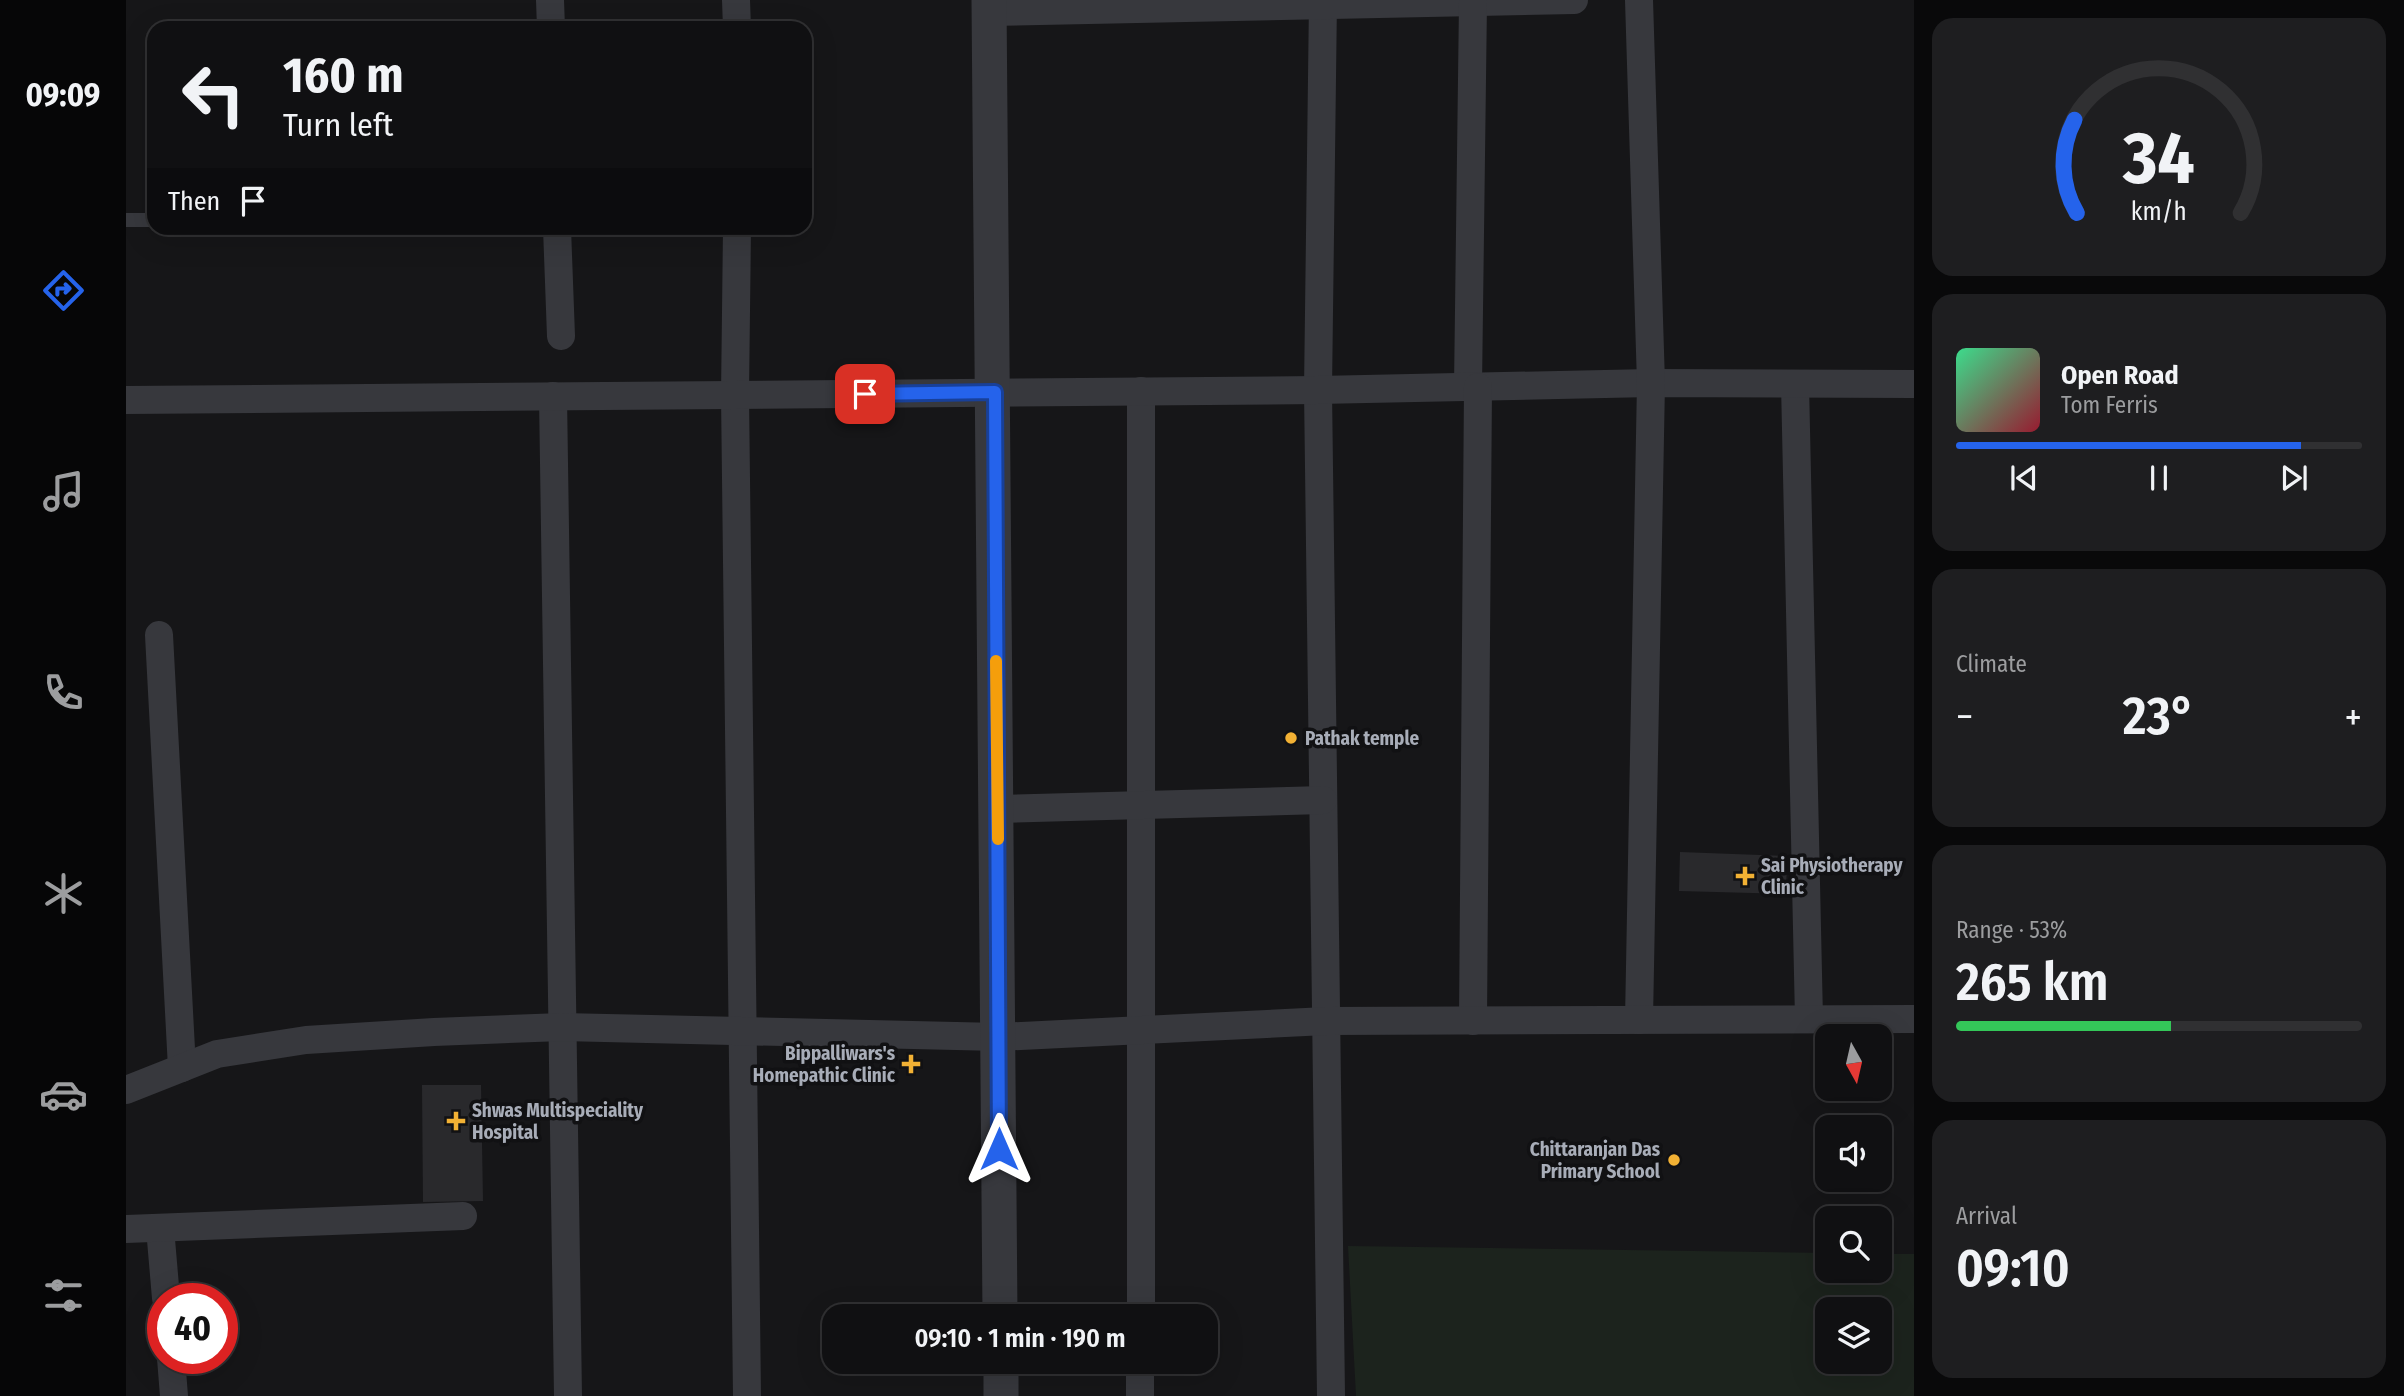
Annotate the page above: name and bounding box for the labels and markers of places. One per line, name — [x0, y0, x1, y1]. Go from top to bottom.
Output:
pin — [835, 364, 895, 424]
place label: Pathak temple — [1305, 727, 1419, 750]
marker: Pathak temple — [1283, 730, 1299, 746]
place label: Sai Physiotherapy Clinic — [1761, 854, 1904, 899]
marker: Sai Physiotherapy Clinic — [1735, 866, 1755, 886]
place label: Bippalliwars's Homepathic Clinic — [753, 1042, 896, 1087]
marker: Bippalliwars's Homepathic Clinic — [901, 1054, 921, 1074]
place label: Shwas Multispeciality Hospital — [472, 1099, 644, 1144]
marker: Shwas Multispeciality Hospital — [446, 1111, 466, 1131]
place label: Chittaranjan Das Primary School — [1530, 1138, 1661, 1183]
marker: Chittaranjan Das Primary School — [1666, 1152, 1682, 1168]

